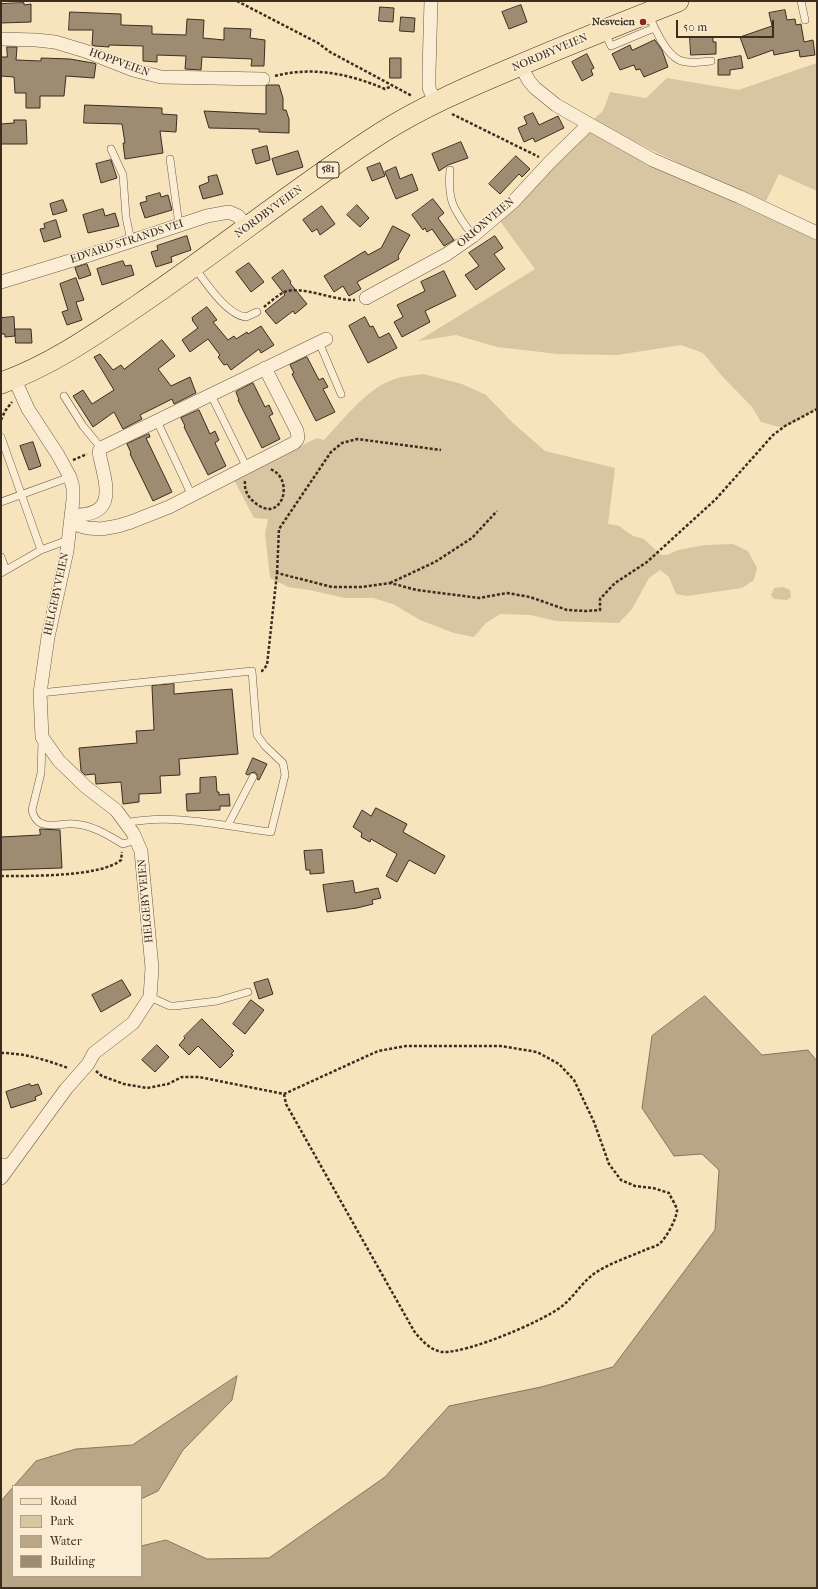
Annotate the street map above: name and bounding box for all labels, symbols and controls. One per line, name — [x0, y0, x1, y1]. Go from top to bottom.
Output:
scale bar — [678, 12, 776, 38]
place label: Nesveien — [592, 15, 635, 29]
marker: Nesveien — [638, 17, 648, 27]
text: 50 m — [683, 20, 707, 34]
street label: NORDBYVEIEN — [510, 31, 590, 75]
street label: HOPPVEIEN — [87, 46, 151, 80]
road number: 581 — [317, 162, 339, 178]
street label: NORDBYVEIEN — [232, 183, 306, 241]
street label: ORIONVEIEN — [455, 195, 517, 251]
street label: EDVARD STRANDS VEI — [69, 217, 185, 267]
street label: HELGEBYVEIEN — [42, 551, 72, 637]
street label: HELGEBYVEIEN — [136, 858, 156, 944]
legend — [12, 1485, 142, 1577]
text: Road — [50, 1494, 77, 1508]
text: Park — [50, 1514, 74, 1528]
text: Water — [50, 1534, 82, 1548]
text: Building — [50, 1554, 95, 1568]

